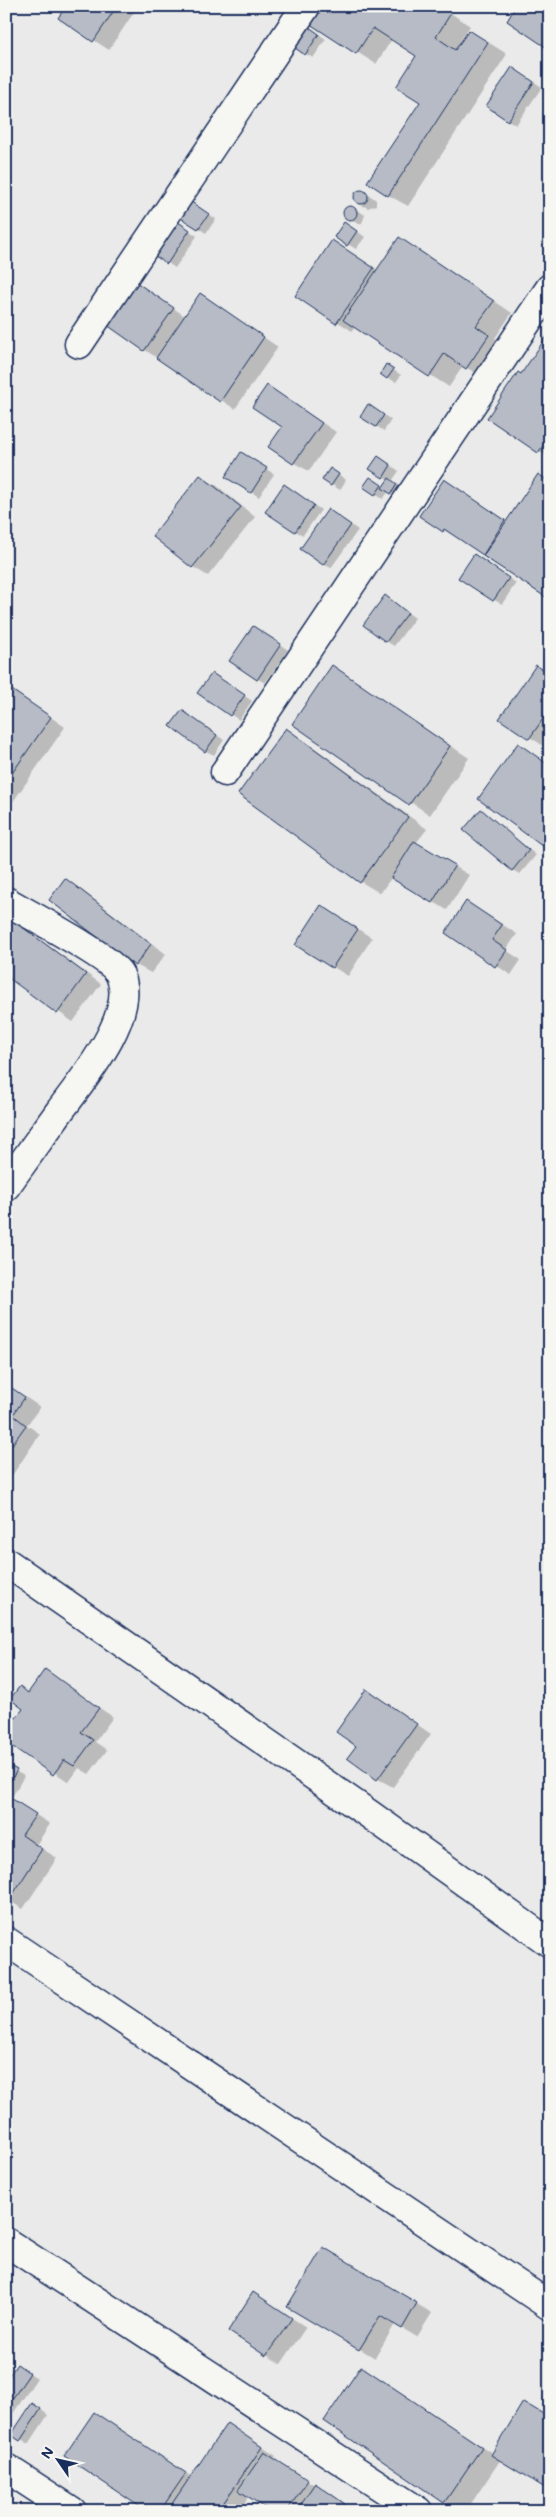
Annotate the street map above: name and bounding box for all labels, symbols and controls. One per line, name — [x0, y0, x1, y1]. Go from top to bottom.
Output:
north arrow — [32, 2434, 82, 2484]
text: N — [36, 2443, 58, 2462]

